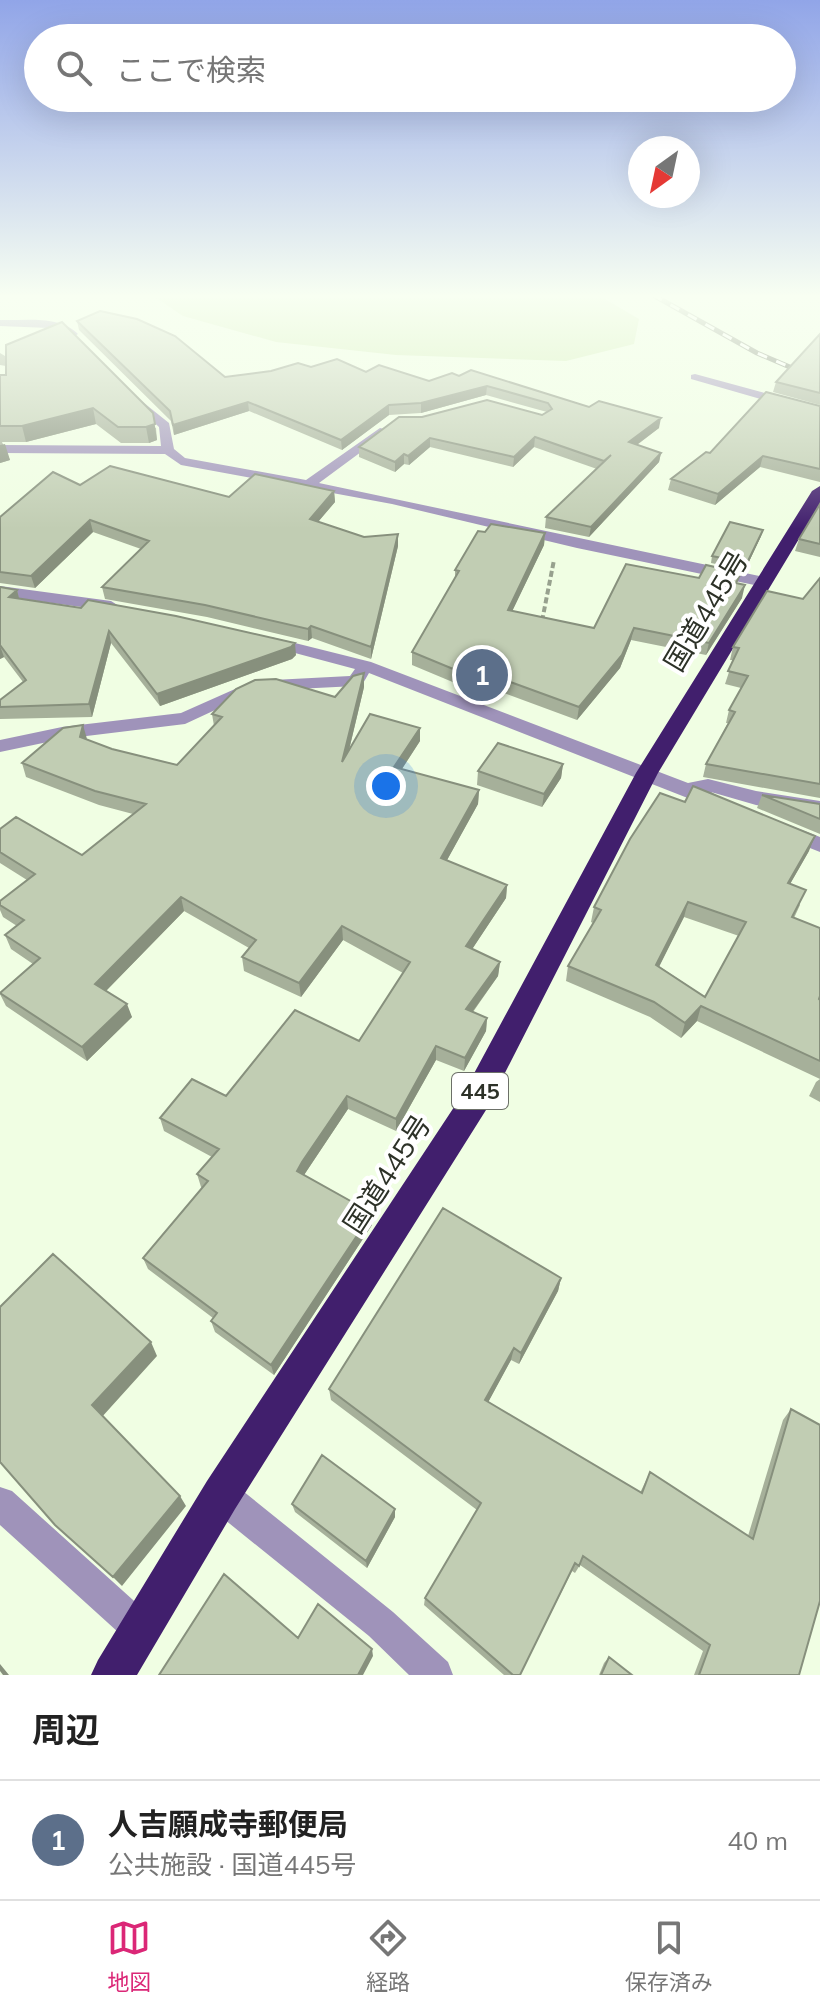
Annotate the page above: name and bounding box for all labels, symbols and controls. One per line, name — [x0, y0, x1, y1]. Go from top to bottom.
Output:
search box — [24, 24, 796, 112]
icon: search — [52, 46, 96, 90]
text: ここで検索 — [116, 51, 266, 89]
north arrow — [628, 136, 700, 208]
street label: 国道445号 — [656, 544, 755, 677]
pin: 1 — [456, 645, 508, 705]
your location — [366, 766, 406, 806]
road number: 445 — [452, 1073, 508, 1109]
street label: 国道445号 — [335, 1108, 438, 1240]
text: 周辺 — [32, 1708, 100, 1751]
text: 人吉願成寺郵便局 — [108, 1805, 348, 1843]
text: 1 — [50, 1824, 66, 1857]
text: 40 m — [727, 1824, 788, 1857]
text: 公共施設 · 国道445号 — [108, 1848, 356, 1881]
tab: 地図 — [107, 1916, 151, 1996]
tab: 経路 — [366, 1916, 410, 1996]
tab: 保存済み — [625, 1916, 713, 1996]

